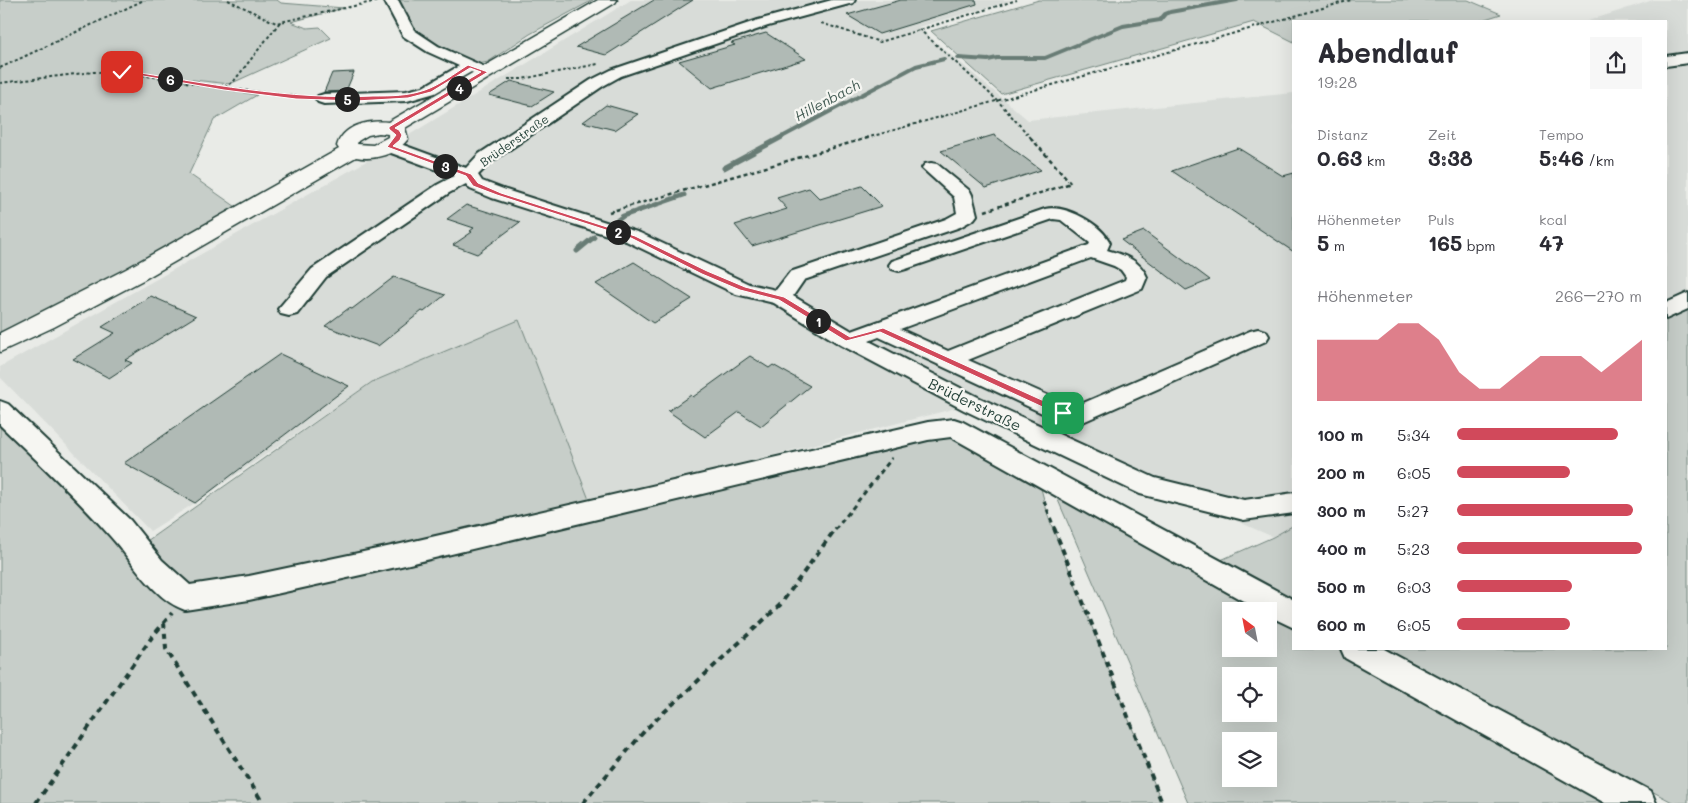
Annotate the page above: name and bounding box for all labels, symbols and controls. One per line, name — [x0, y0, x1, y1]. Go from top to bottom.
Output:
text: Abendlauf — [1317, 34, 1458, 70]
button: share — [1590, 37, 1642, 89]
pin — [101, 51, 143, 93]
icon: check — [108, 58, 136, 86]
pin: 6 — [158, 66, 182, 92]
text: 6 — [166, 70, 175, 89]
text: 19:28 — [1317, 71, 1357, 92]
water label: Hillenbach — [791, 75, 863, 125]
pin: 4 — [446, 76, 472, 100]
text: 4 — [455, 79, 464, 98]
pin: 5 — [334, 86, 360, 112]
text: 5 — [343, 90, 352, 109]
street label: Brüderstraße — [476, 110, 552, 170]
text: Distanz — [1317, 125, 1368, 144]
text: Zeit — [1428, 125, 1457, 144]
text: Tempo — [1539, 125, 1584, 144]
text: 0.63 — [1317, 144, 1362, 171]
text: 3:38 — [1428, 144, 1473, 171]
text: 5:46 — [1539, 144, 1584, 171]
text: km — [1362, 151, 1385, 170]
text: /km — [1584, 151, 1614, 170]
pin: 3 — [432, 154, 458, 178]
text: 3 — [441, 157, 450, 176]
text: Höhenmeter — [1317, 210, 1401, 229]
text: Puls — [1428, 210, 1455, 229]
text: kcal — [1539, 210, 1567, 229]
pin: 2 — [606, 220, 630, 244]
text: 2 — [615, 223, 622, 242]
text: 5 — [1317, 229, 1329, 256]
text: 165 — [1428, 229, 1462, 256]
text: 47 — [1539, 229, 1564, 256]
text: m — [1329, 236, 1345, 255]
text: bpm — [1462, 236, 1495, 255]
text: Höhenmeter — [1317, 285, 1413, 306]
text: 266–270 m — [1555, 285, 1642, 306]
pin: 1 — [806, 308, 830, 334]
text: 1 — [815, 312, 822, 331]
street label: Brüderstraße — [925, 373, 1025, 435]
pin — [1042, 392, 1084, 434]
icon: arrive — [1049, 399, 1077, 427]
text: 100 m — [1317, 424, 1363, 445]
text: 5:34 — [1397, 424, 1430, 445]
text: 200 m — [1317, 462, 1365, 483]
text: 6:05 — [1397, 462, 1431, 483]
text: 300 m — [1317, 500, 1366, 521]
text: 5:27 — [1397, 500, 1429, 521]
text: 400 m — [1317, 538, 1366, 559]
text: 5:23 — [1397, 538, 1430, 559]
text: 500 m — [1317, 576, 1365, 597]
text: 6:03 — [1397, 576, 1431, 597]
north arrow — [1222, 602, 1278, 658]
map controls — [1222, 602, 1277, 787]
text: 600 m — [1317, 614, 1366, 635]
text: 6:05 — [1397, 614, 1431, 635]
button: locate — [1222, 667, 1277, 722]
button: layers — [1222, 732, 1277, 787]

